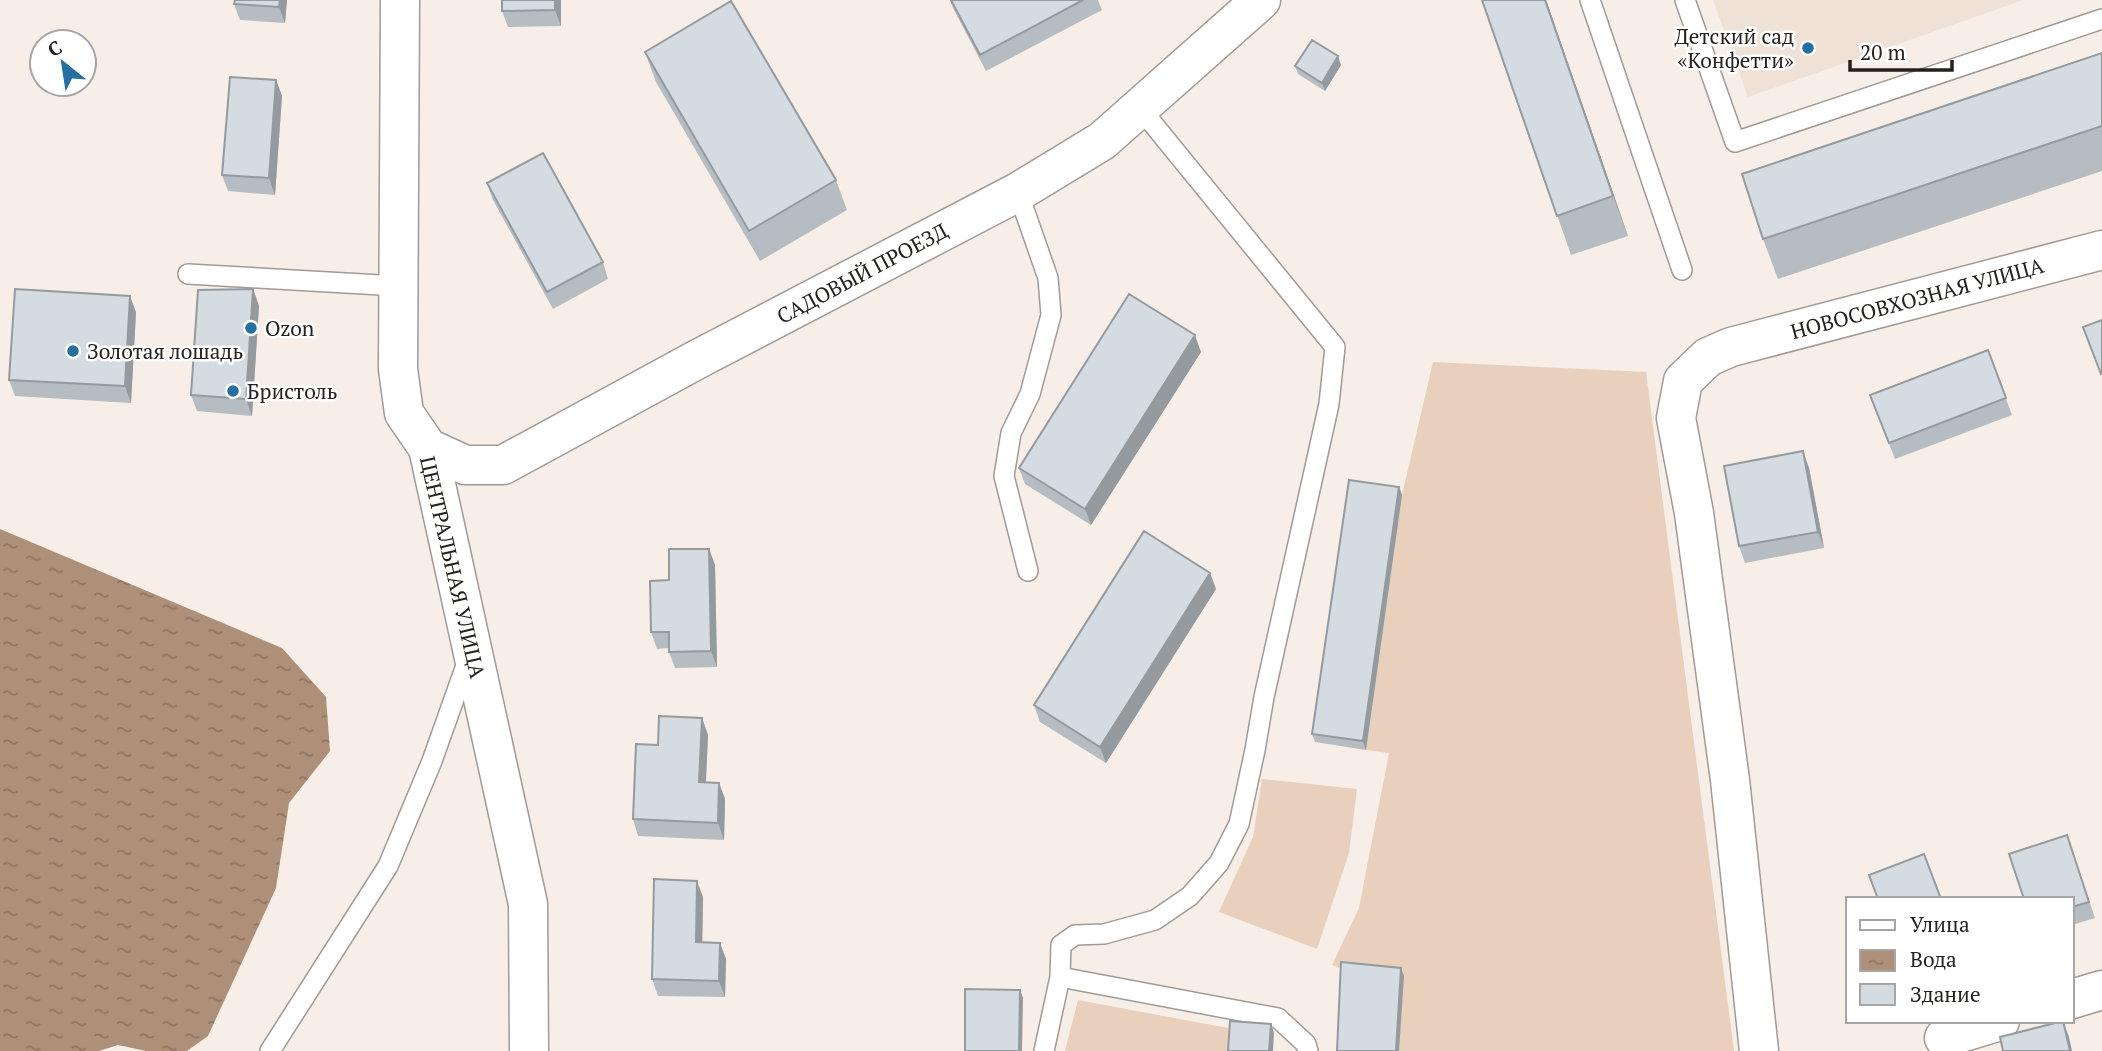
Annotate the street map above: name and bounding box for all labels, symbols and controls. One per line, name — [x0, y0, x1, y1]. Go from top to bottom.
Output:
place label: Детский сад «Конфетти» — [1675, 22, 1794, 74]
north arrow — [28, 28, 98, 98]
scale bar — [1850, 28, 1952, 72]
text: С — [43, 34, 66, 62]
text: 20 m — [1860, 38, 1906, 66]
marker: Детский сад «Конфетти» — [1800, 40, 1816, 56]
street label: САДОВЫЙ ПРОЕЗД — [772, 216, 953, 330]
street label: НОВОСОВХОЗНАЯ УЛИЦА — [1787, 251, 2047, 345]
place label: Ozon — [265, 314, 315, 342]
marker: Ozon — [243, 320, 259, 336]
place label: Золотая лошадь — [87, 337, 243, 365]
marker: Золотая лошадь — [65, 343, 81, 359]
place label: Бристоль — [247, 377, 337, 405]
marker: Бристоль — [225, 383, 241, 399]
street label: ЦЕНТРАЛЬНАЯ УЛИЦА — [414, 453, 492, 681]
legend — [1846, 897, 2074, 1023]
text: Улица — [1910, 910, 1970, 938]
text: Вода — [1910, 945, 1957, 973]
text: Здание — [1910, 980, 1981, 1008]

